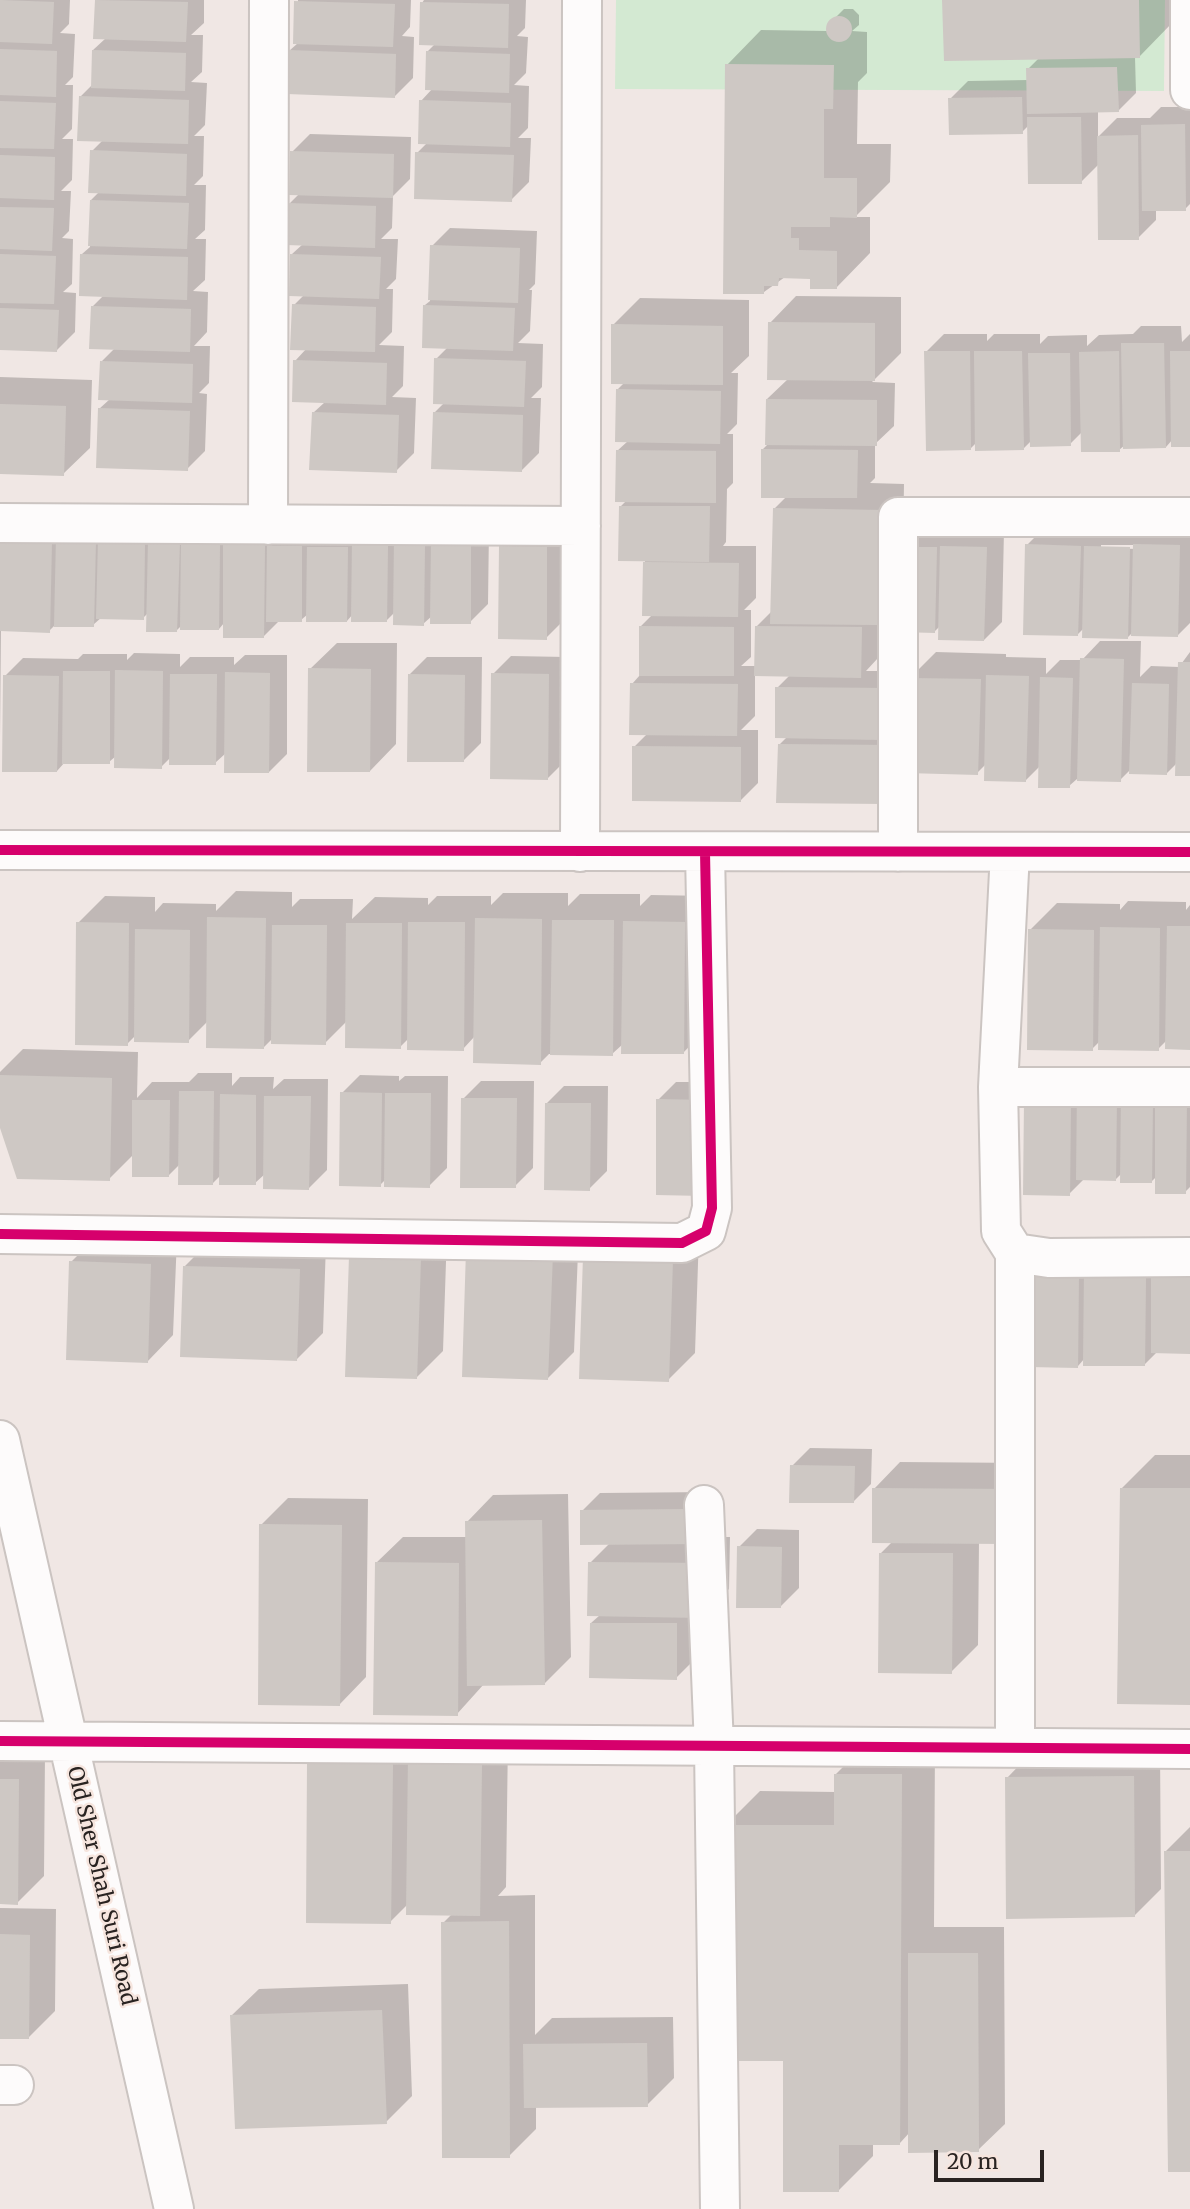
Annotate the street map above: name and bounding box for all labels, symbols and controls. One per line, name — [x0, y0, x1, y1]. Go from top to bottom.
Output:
street label: Old Sher Shah Suri Road — [61, 1764, 141, 2008]
scale bar — [938, 2136, 1048, 2180]
text: 20 m — [947, 2148, 998, 2175]

